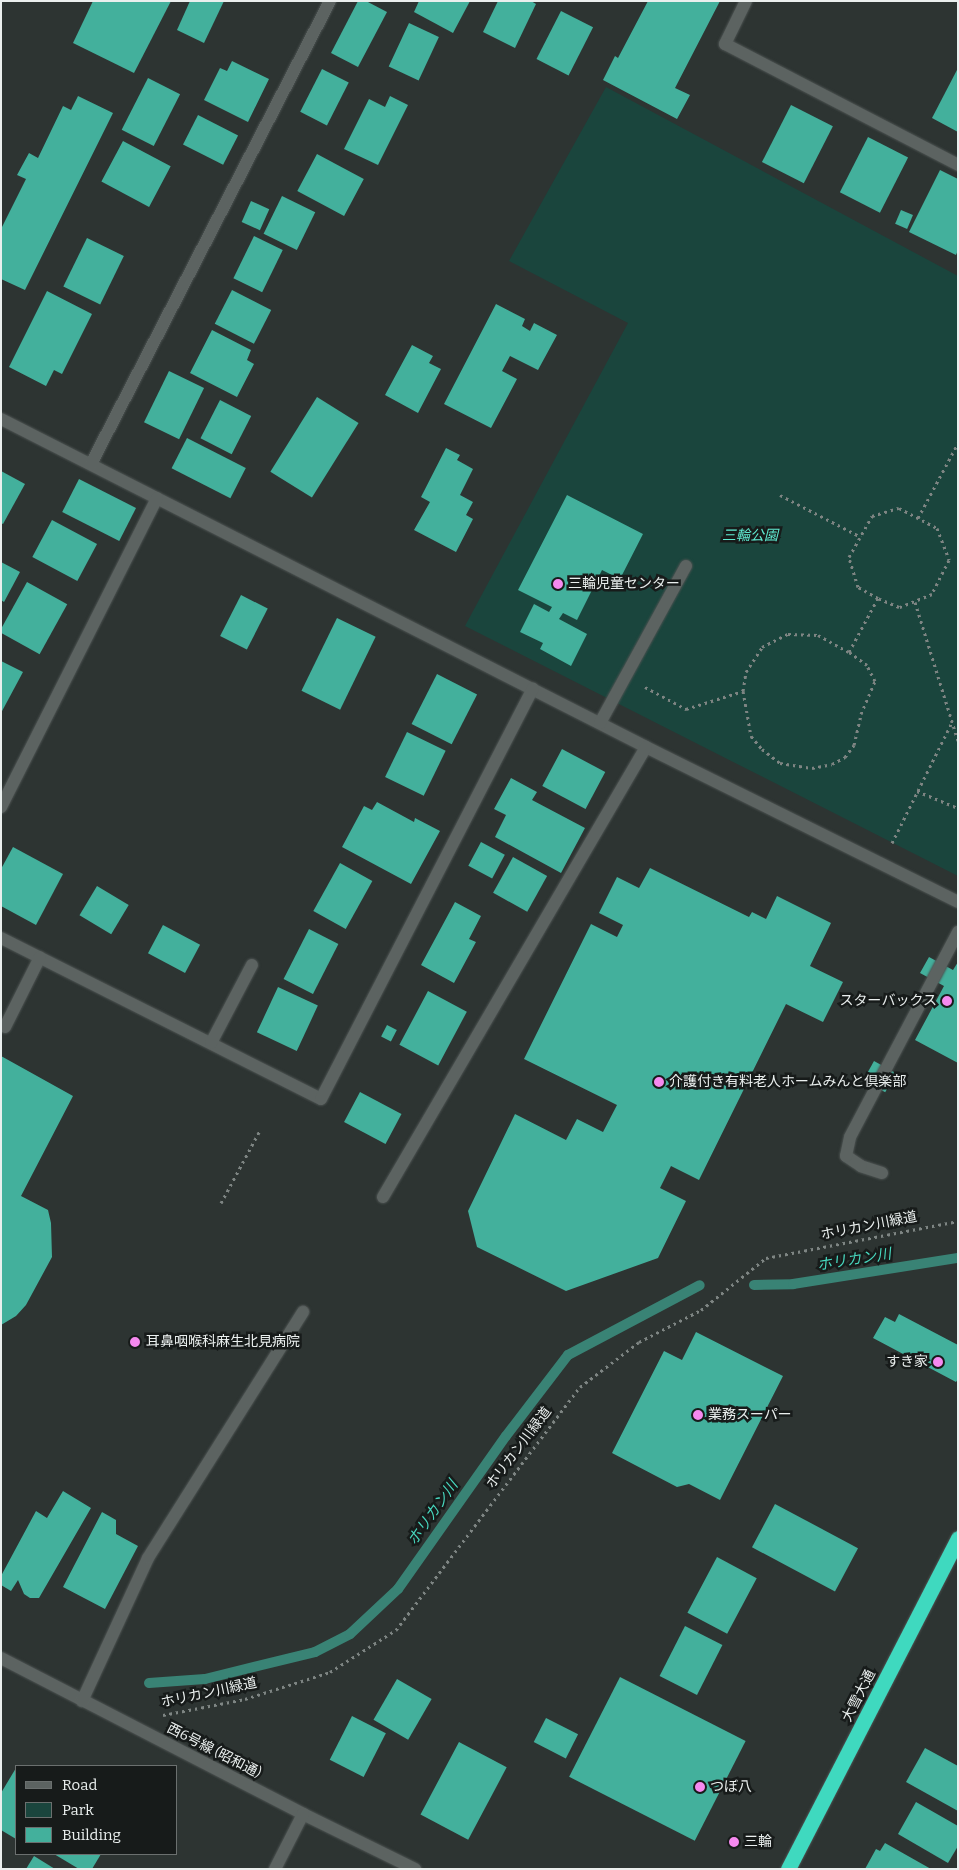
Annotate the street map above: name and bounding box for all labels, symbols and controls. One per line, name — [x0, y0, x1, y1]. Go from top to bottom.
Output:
park label: 三輪公園 — [722, 528, 778, 544]
place label: 三輪児童センター — [568, 576, 680, 592]
marker: 三輪児童センター — [552, 578, 564, 590]
place label: スターバックス — [839, 993, 937, 1009]
marker: スターバックス — [941, 995, 953, 1007]
place label: 介護付き有料老人ホームみんと倶楽部 — [669, 1074, 907, 1090]
marker: 介護付き有料老人ホームみんと倶楽部 — [653, 1076, 665, 1088]
street label: ホリカン川緑道 — [819, 1208, 919, 1244]
water label: ホリカン川 — [816, 1245, 892, 1275]
place label: 耳鼻咽喉科麻生北見病院 — [146, 1334, 300, 1350]
marker: 耳鼻咽喉科麻生北見病院 — [128, 1335, 142, 1349]
place label: すき家 — [886, 1354, 928, 1370]
marker: すき家 — [932, 1356, 944, 1368]
street label: ホリカン川緑道 — [483, 1404, 555, 1492]
place label: 業務スーパー — [708, 1407, 792, 1423]
marker: 業務スーパー — [692, 1409, 704, 1421]
water label: ホリカン川 — [404, 1477, 462, 1549]
street label: 大雪大通 — [839, 1667, 879, 1725]
street label: ホリカン川緑道 — [159, 1675, 259, 1711]
street label: 西6号線 (昭和通) — [164, 1720, 264, 1782]
legend — [15, 1765, 178, 1855]
text: Road — [62, 1776, 97, 1794]
place label: つぼ八 — [710, 1779, 752, 1795]
marker: つぼ八 — [694, 1781, 706, 1793]
text: Park — [62, 1801, 94, 1819]
text: Building — [62, 1826, 121, 1844]
place label: 三輪 — [744, 1834, 772, 1850]
marker: 三輪 — [728, 1836, 740, 1848]

